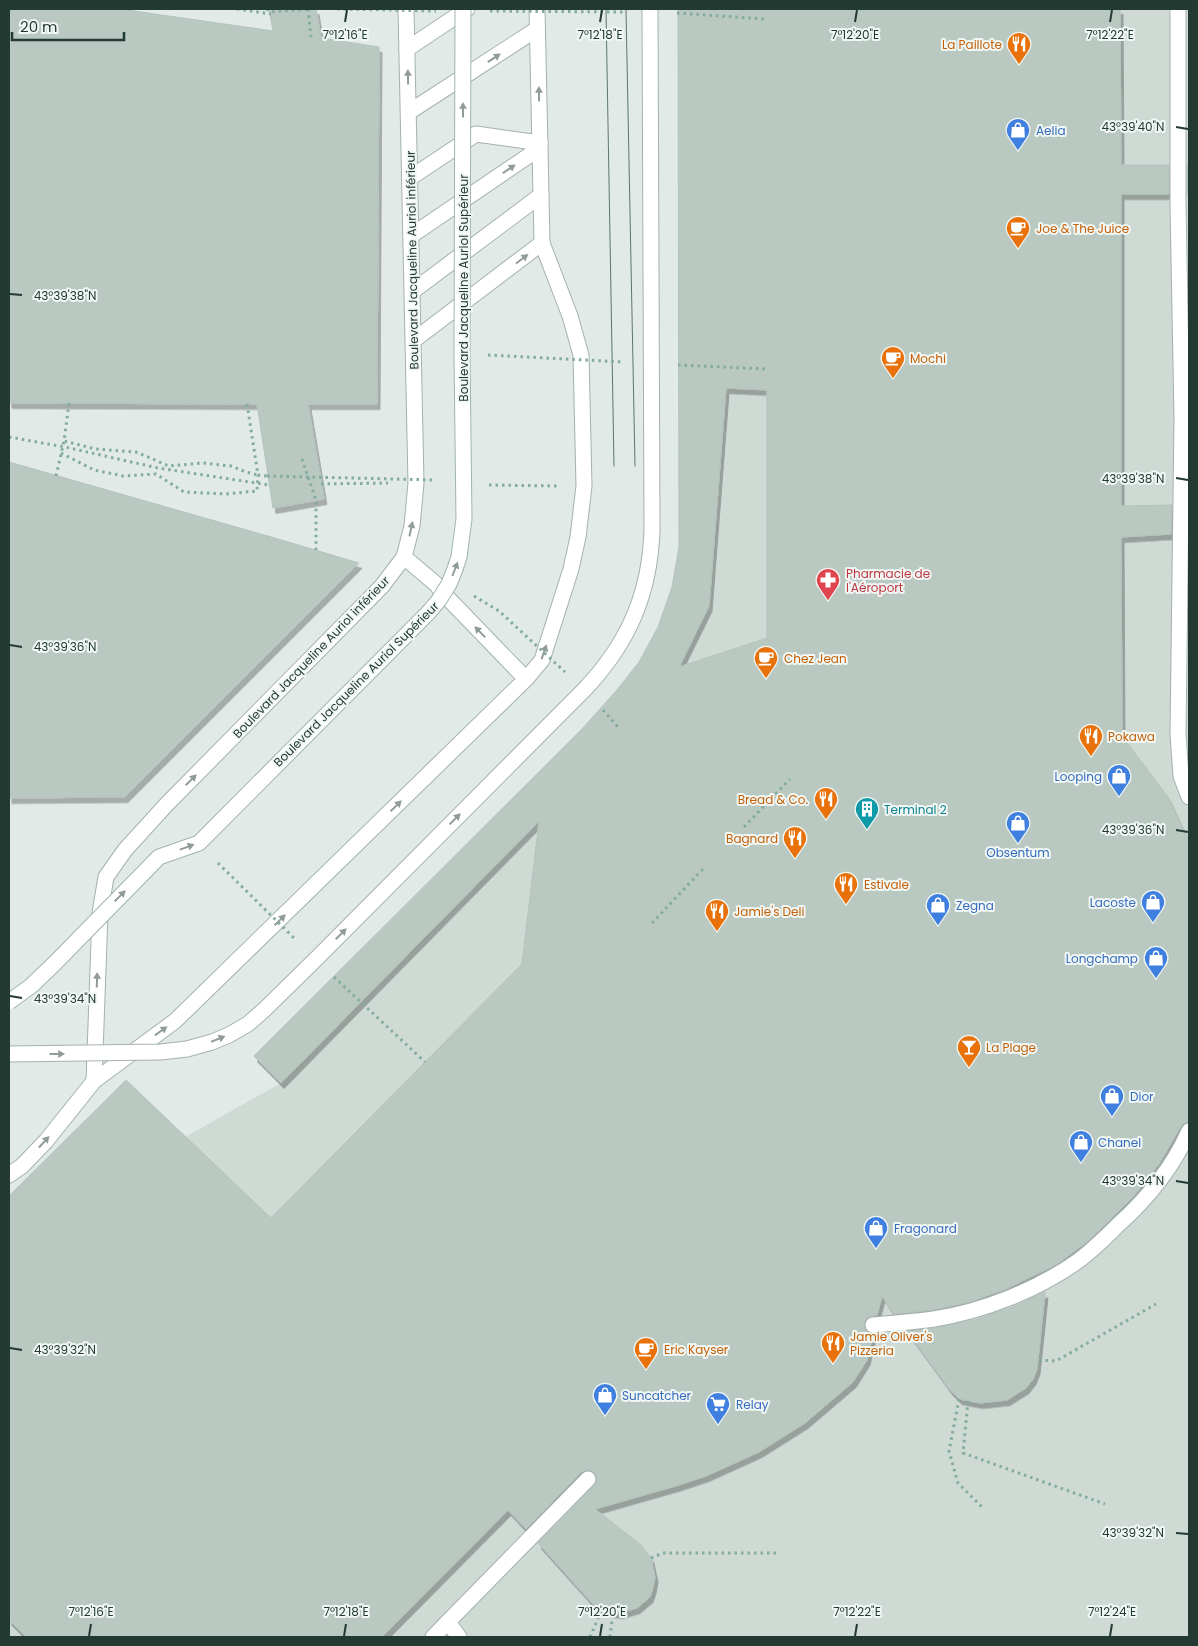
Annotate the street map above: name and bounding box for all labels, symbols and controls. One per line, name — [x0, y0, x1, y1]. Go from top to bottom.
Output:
scale bar — [12, 10, 125, 42]
text: 20 m — [20, 16, 58, 37]
text: 7°12'16"E — [322, 26, 368, 43]
text: 7°12'18"E — [577, 26, 623, 43]
text: 7°12'20"E — [831, 26, 879, 43]
text: 7°12'22"E — [1086, 26, 1134, 43]
restaurant icon: La Paillote — [1006, 31, 1032, 65]
place label: La Paillote — [942, 36, 1002, 53]
one-way arrow — [487, 53, 501, 63]
one-way arrow — [403, 69, 411, 85]
one-way arrow — [535, 86, 543, 102]
one-way arrow — [459, 102, 467, 118]
shop icon: Aelia — [1005, 117, 1031, 151]
text: 43°39'40"N — [1101, 118, 1165, 135]
place label: Aelia — [1036, 122, 1066, 139]
street label: Boulevard Jacqueline Auriol inférieur — [402, 150, 422, 370]
one-way arrow — [502, 164, 516, 173]
street label: Boulevard Jacqueline Auriol Supérieur — [455, 174, 472, 402]
cafe icon: Joe & The Juice — [1005, 215, 1031, 249]
place label: Joe & The Juice — [1036, 220, 1129, 237]
one-way arrow — [515, 254, 529, 264]
text: 43°39'38"N — [34, 287, 96, 304]
cafe icon: Mochi — [880, 345, 906, 379]
place label: Mochi — [910, 350, 946, 367]
text: 43°39'38"N — [1102, 470, 1164, 487]
one-way arrow — [407, 521, 415, 536]
one-way arrow — [452, 561, 459, 576]
place label: Pharmacie de l'Aéroport — [846, 565, 930, 596]
pharmacy icon: Pharmacie de l'Aéroport — [815, 567, 841, 601]
street label: Boulevard Jacqueline Auriol inférieur — [229, 572, 394, 742]
street label: Boulevard Jacqueline Auriol Supérieur — [270, 597, 443, 770]
one-way arrow — [474, 626, 486, 638]
text: 43°39'36"N — [34, 638, 96, 655]
one-way arrow — [540, 644, 548, 659]
cafe icon: Chez Jean — [753, 645, 779, 679]
place label: Chez Jean — [784, 650, 847, 667]
restaurant icon: Pokawa — [1078, 723, 1104, 757]
place label: Pokawa — [1108, 728, 1155, 745]
shop icon: Looping — [1106, 763, 1132, 797]
place label: Looping — [1055, 768, 1102, 785]
one-way arrow — [185, 774, 197, 786]
restaurant icon: Bread & Co. — [813, 786, 839, 820]
place label: Bread & Co. — [738, 791, 808, 808]
building icon: Terminal 2 — [854, 796, 880, 830]
one-way arrow — [390, 801, 402, 813]
place label: Terminal 2 — [884, 801, 947, 818]
shop icon: Obsentum — [1005, 810, 1031, 844]
one-way arrow — [449, 813, 461, 825]
text: 43°39'36"N — [1102, 821, 1164, 838]
restaurant icon: Bagnard — [782, 825, 808, 859]
place label: Bagnard — [726, 830, 778, 847]
one-way arrow — [179, 843, 194, 850]
place label: Obsentum — [986, 844, 1050, 861]
restaurant icon: Estivale — [833, 871, 859, 905]
place label: Estivale — [864, 876, 909, 893]
shop icon: Lacoste — [1140, 889, 1166, 923]
one-way arrow — [114, 890, 126, 902]
shop icon: Zegna — [925, 892, 951, 926]
place label: Lacoste — [1090, 894, 1136, 911]
place label: Zegna — [956, 897, 994, 914]
restaurant icon: Jamie's Deli — [704, 898, 730, 932]
place label: Jamie's Deli — [734, 903, 804, 920]
one-way arrow — [273, 914, 285, 926]
one-way arrow — [334, 928, 346, 940]
shop icon: Longchamp — [1143, 945, 1169, 979]
place label: Longchamp — [1066, 950, 1138, 967]
one-way arrow — [93, 971, 101, 987]
text: 43°39'34"N — [34, 990, 96, 1007]
one-way arrow — [154, 1026, 167, 1037]
bar icon: La Plage — [956, 1034, 982, 1068]
one-way arrow — [211, 1035, 225, 1043]
place label: La Plage — [986, 1039, 1036, 1056]
one-way arrow — [50, 1050, 66, 1058]
shop icon: Dior — [1099, 1083, 1125, 1117]
place label: Dior — [1130, 1088, 1154, 1105]
shop icon: Chanel — [1068, 1129, 1094, 1163]
place label: Chanel — [1098, 1134, 1141, 1151]
one-way arrow — [39, 1136, 50, 1149]
text: 43°39'34"N — [1102, 1172, 1164, 1189]
shop icon: Fragonard — [863, 1215, 889, 1249]
place label: Fragonard — [894, 1220, 957, 1237]
place label: Jamie Oliver's Pizzeria — [850, 1328, 933, 1359]
restaurant icon: Jamie Oliver's Pizzeria — [820, 1330, 846, 1364]
cafe icon: Eric Kayser — [633, 1336, 659, 1370]
text: 43°39'32"N — [34, 1341, 96, 1358]
place label: Eric Kayser — [664, 1341, 729, 1358]
shop icon: Suncatcher — [592, 1382, 618, 1416]
place label: Suncatcher — [622, 1387, 692, 1404]
supermarket icon: Relay — [705, 1391, 731, 1425]
place label: Relay — [736, 1396, 769, 1413]
text: 43°39'32"N — [1102, 1524, 1164, 1541]
text: 7°12'16"E — [68, 1603, 114, 1620]
text: 7°12'18"E — [323, 1603, 369, 1620]
text: 7°12'20"E — [578, 1603, 626, 1620]
text: 7°12'22"E — [833, 1603, 881, 1620]
text: 7°12'24"E — [1088, 1603, 1136, 1620]

